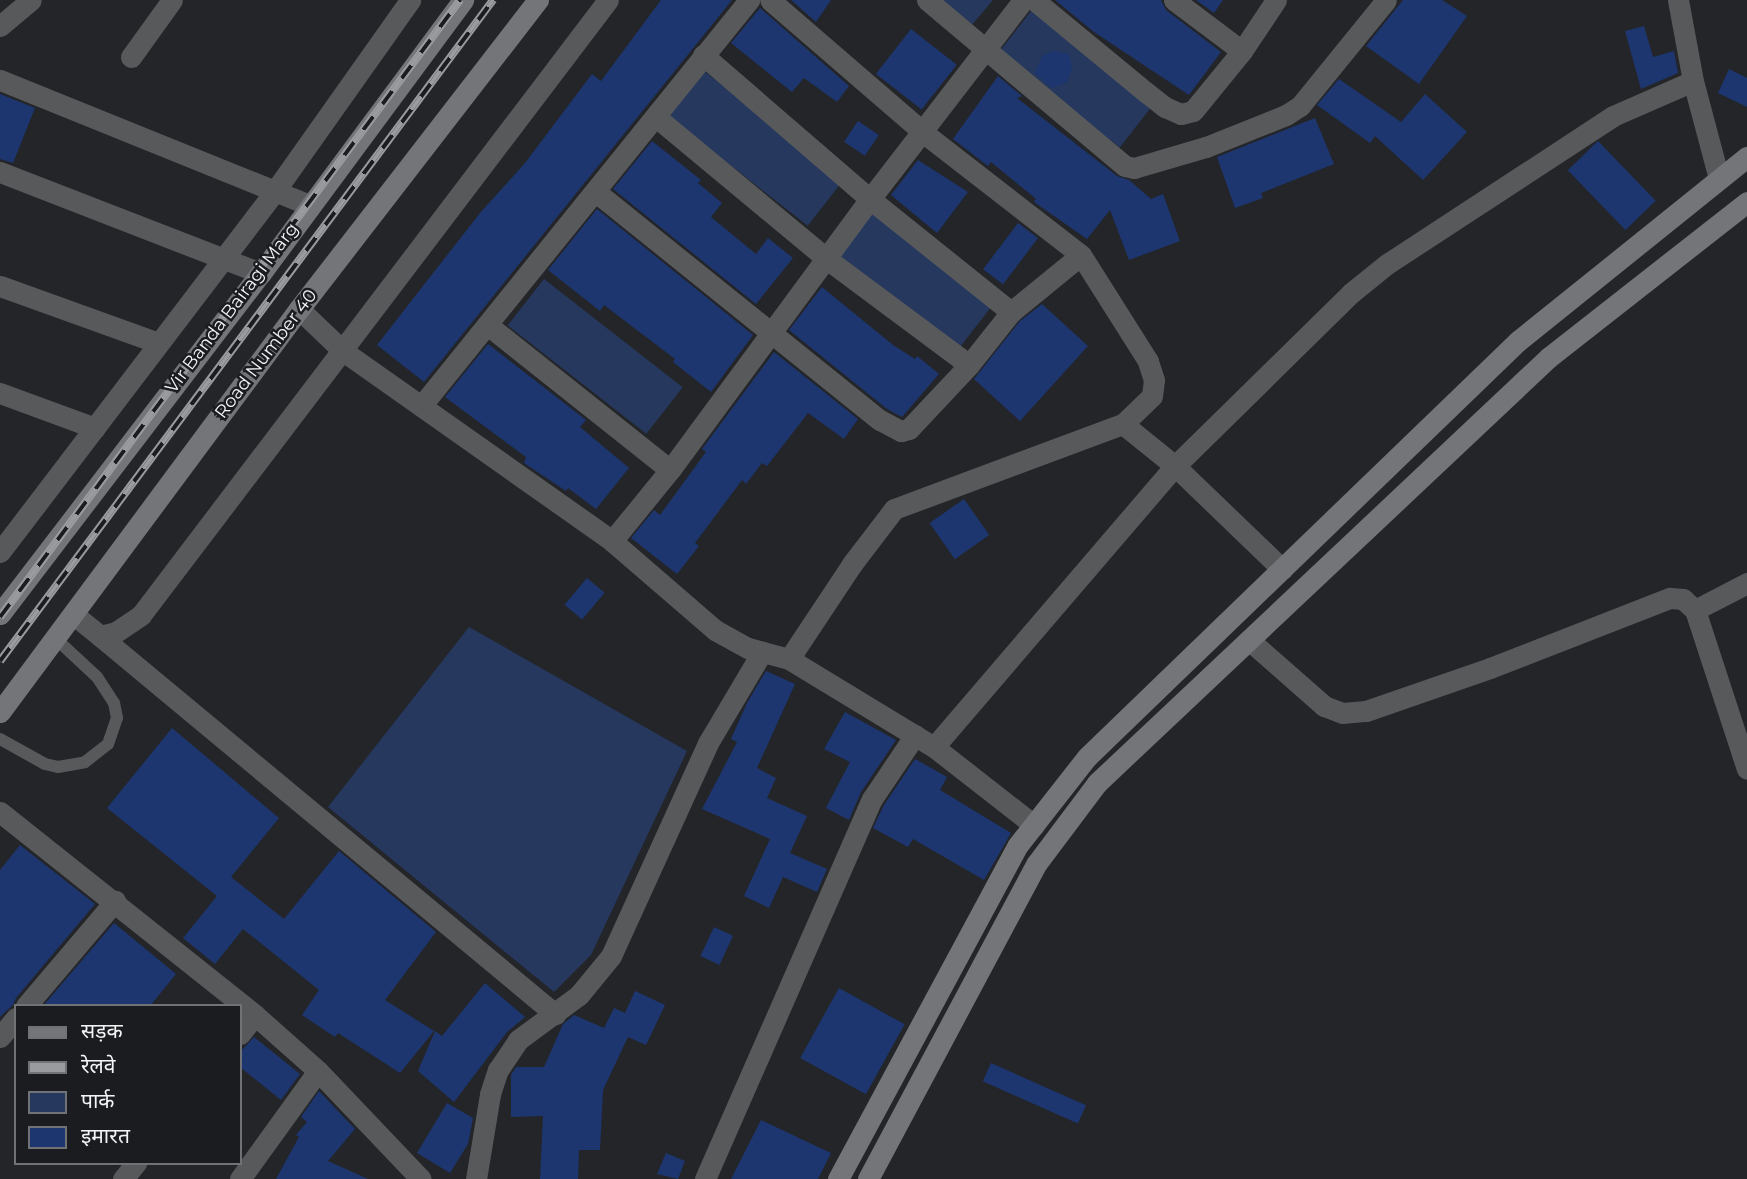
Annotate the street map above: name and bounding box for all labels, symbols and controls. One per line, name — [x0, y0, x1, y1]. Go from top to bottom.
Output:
street label: Vir Banda Bairagi Marg — [161, 218, 303, 398]
street label: Road Number 40 — [210, 285, 322, 423]
legend — [14, 1004, 242, 1165]
text: सड़क — [81, 1018, 123, 1043]
text: रेलवे — [81, 1053, 116, 1078]
text: पार्क — [81, 1088, 115, 1113]
text: इमारत — [81, 1123, 130, 1148]

